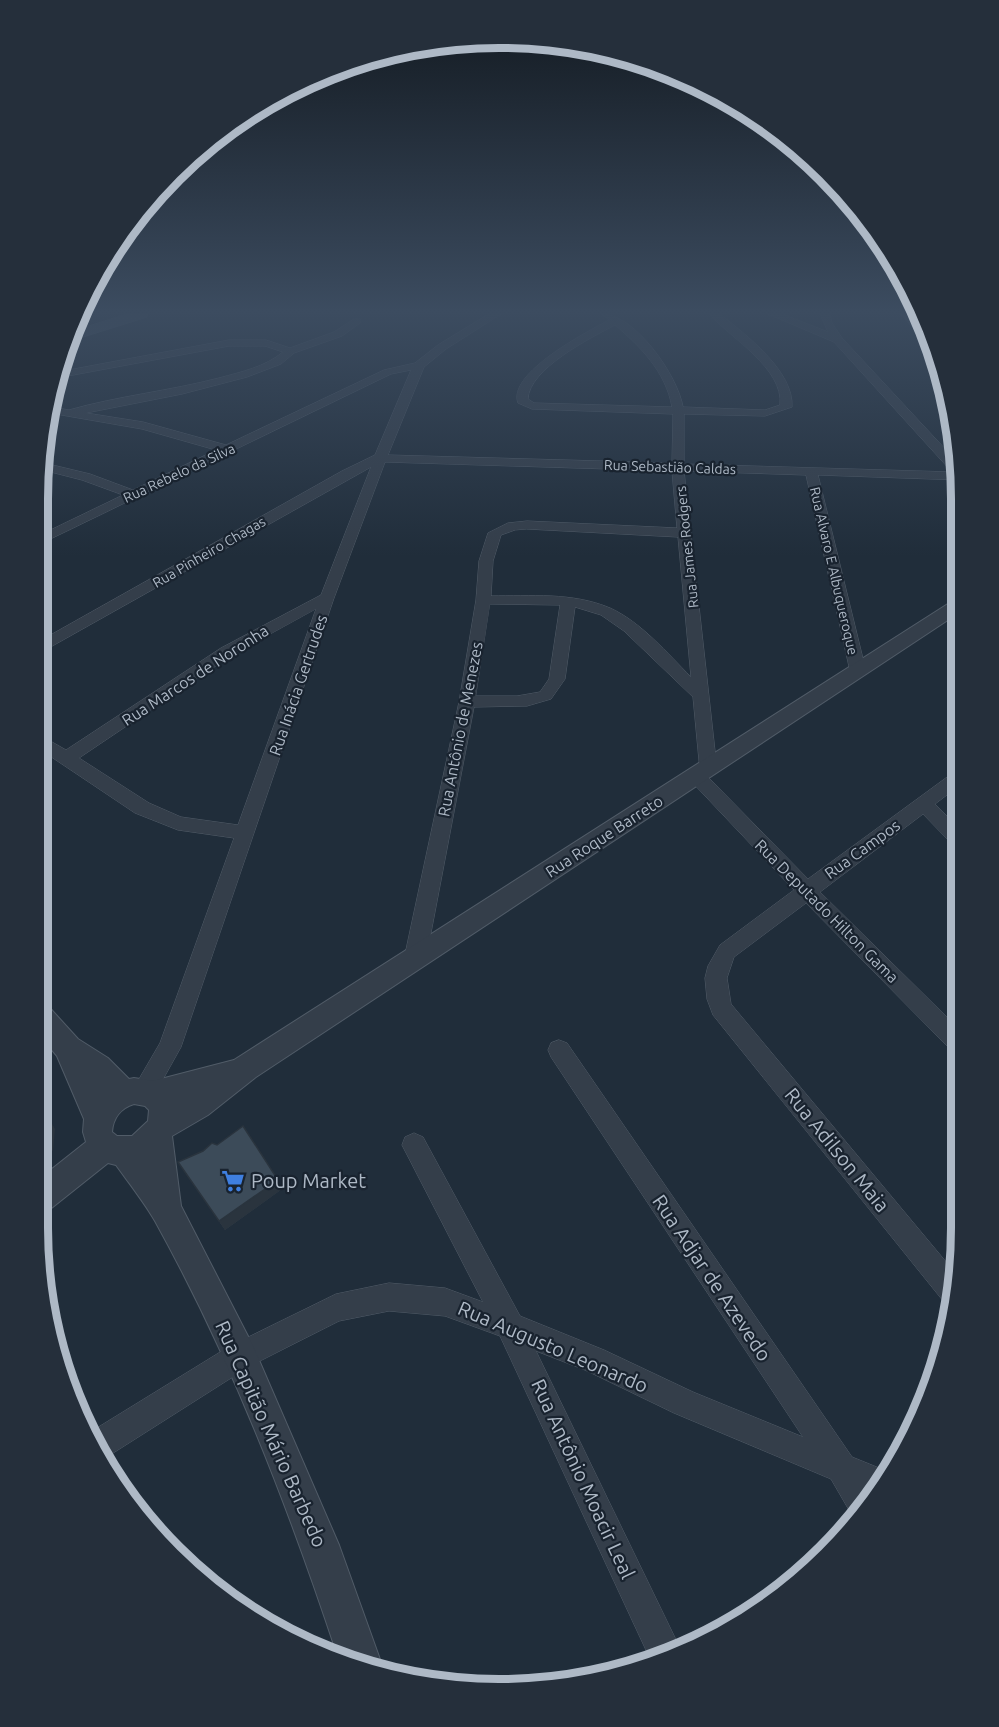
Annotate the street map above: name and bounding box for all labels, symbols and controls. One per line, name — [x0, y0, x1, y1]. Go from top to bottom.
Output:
street label: Rua Rebelo da Silva — [121, 440, 237, 506]
street label: Rua Sebastião Caldas — [604, 457, 736, 477]
street label: Rua James Rodgers — [673, 485, 701, 609]
street label: Rua Alvaro E Albuqueroque — [807, 485, 861, 657]
street label: Rua Pinheiro Chagas — [150, 513, 268, 591]
street label: Rua Inácia Gertrudes — [265, 612, 331, 758]
street label: Rua Marcos de Noronha — [118, 621, 272, 729]
street label: Rua Antônio de Menezes — [434, 640, 486, 818]
street label: Rua Roque Barreto — [542, 791, 666, 881]
street label: Rua Campos — [821, 816, 903, 882]
street label: Rua Deputado Hilton Gama — [752, 836, 902, 986]
street label: Rua Adilson Maia — [780, 1083, 894, 1216]
supermarket icon: Poup Market — [220, 1168, 246, 1194]
place label: Poup Market — [251, 1169, 366, 1192]
street label: Rua Adjar de Azevedo — [648, 1190, 777, 1365]
street label: Rua Augusto Leonardo — [455, 1296, 652, 1397]
street label: Rua Capitão Mário Barbedo — [211, 1317, 332, 1551]
street label: Rua Antônio Moacir Leal — [527, 1375, 640, 1582]

